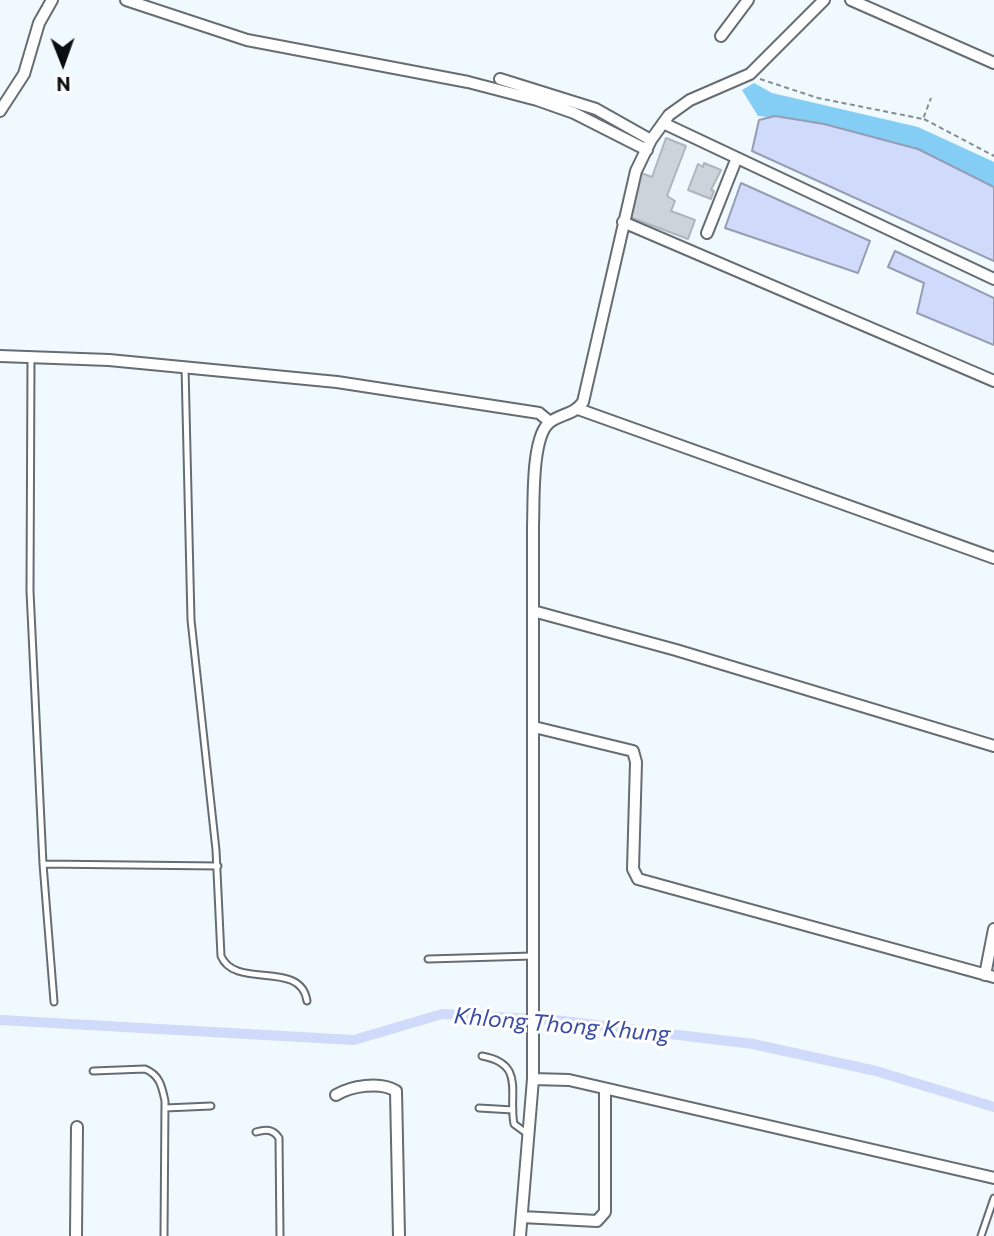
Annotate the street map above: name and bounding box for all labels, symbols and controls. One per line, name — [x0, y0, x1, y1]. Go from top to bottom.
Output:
north arrow — [28, 28, 98, 98]
text: N — [56, 73, 71, 96]
water label: Khlong Thong Khung — [453, 1002, 671, 1048]

